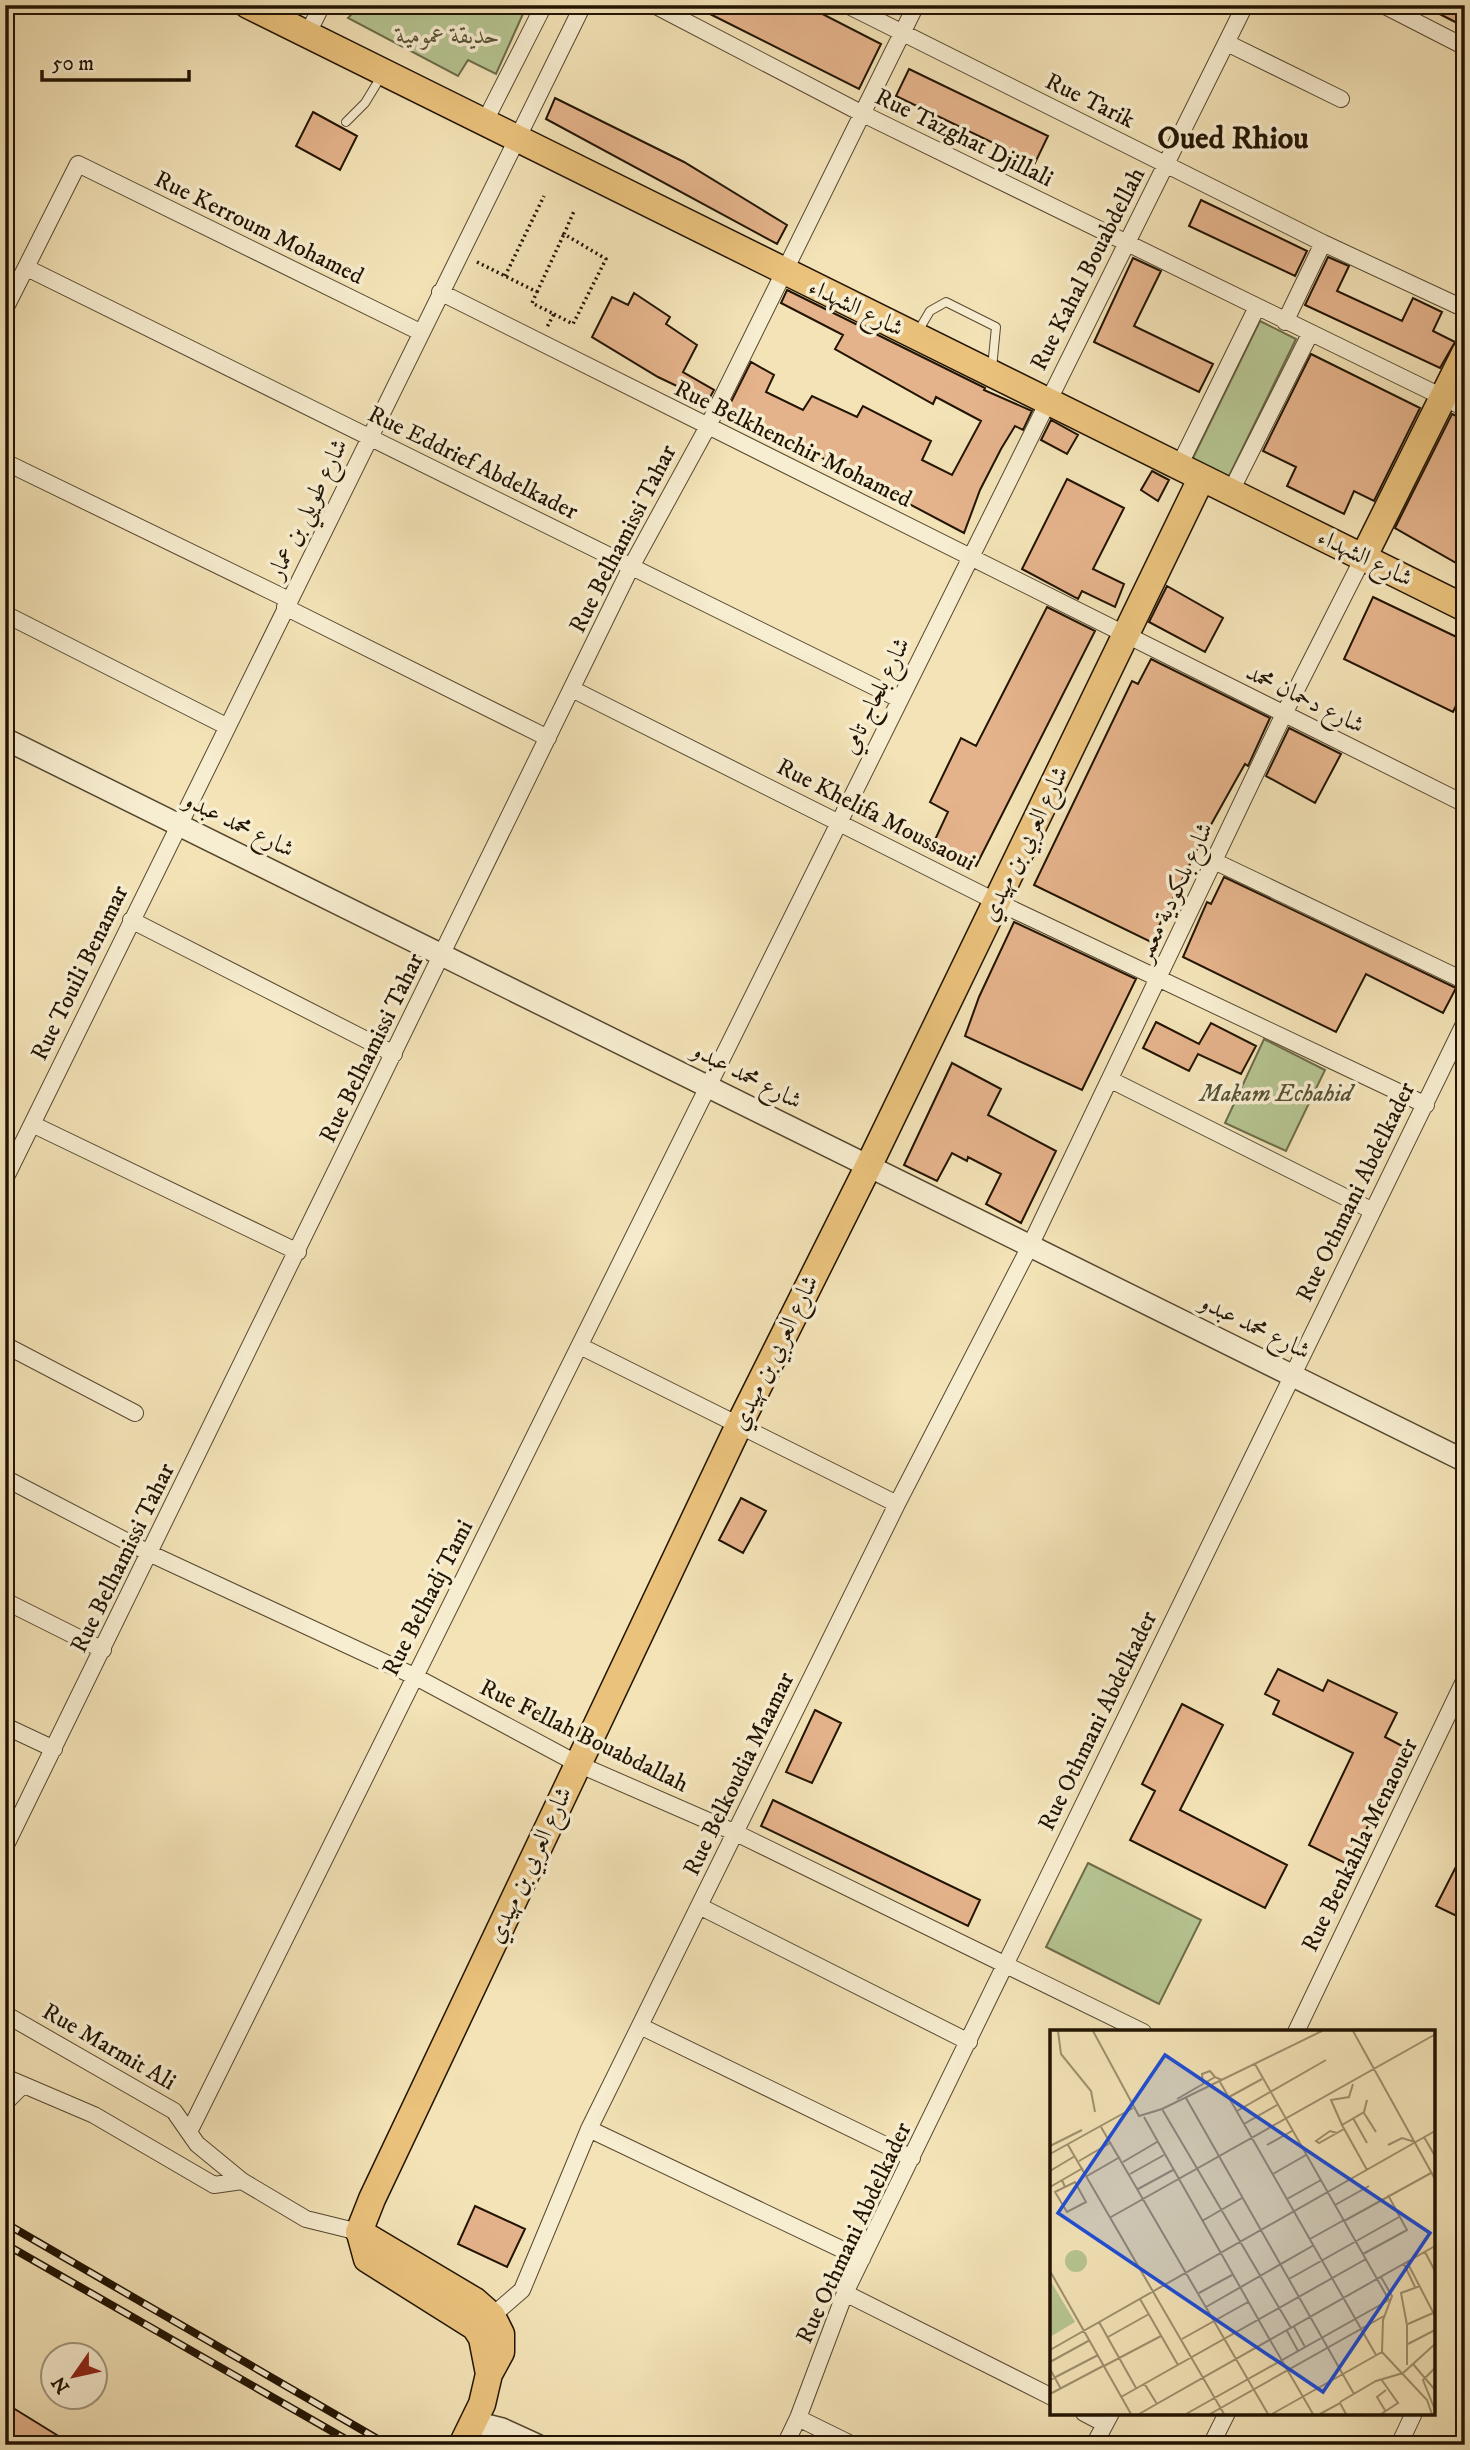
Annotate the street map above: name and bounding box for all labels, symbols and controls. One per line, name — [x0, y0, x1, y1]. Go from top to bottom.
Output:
park label: حديقة عمومية — [394, 21, 500, 51]
scale bar — [42, 38, 189, 82]
text: 50 m — [52, 51, 94, 77]
street label: Rue Tarik — [1040, 67, 1140, 136]
street label: Rue Tazghat Djillali — [870, 82, 1058, 194]
district label: Oued Rhiou — [1157, 119, 1309, 159]
street label: Rue Kahal Bouabdellah — [1024, 162, 1152, 376]
street label: Rue Kerroum Mohamed — [149, 164, 369, 292]
street label: شارع الشهداء — [802, 272, 908, 347]
street label: Rue Belkhenchir Mohamed — [669, 373, 917, 515]
street label: Rue Eddrief Abdelkader — [363, 399, 583, 527]
street label: شارع طويلي بن عمار — [260, 434, 361, 589]
street label: Rue Belhamissi Tahar — [563, 440, 683, 638]
street label: شارع الشهداء — [1311, 522, 1417, 597]
street label: شارع بلحاج تامي — [835, 633, 922, 761]
street label: شارع دحمان محمد — [1239, 657, 1369, 744]
street label: Rue Khelifa Moussaoui — [772, 752, 980, 878]
street label: شارع العربي بن مهيدي — [974, 761, 1079, 928]
street label: شارع محمد عبدو — [174, 784, 299, 868]
street label: شارع بلكودية معمر — [1128, 818, 1224, 971]
street label: Rue Touili Benamar — [25, 880, 135, 1066]
street label: Rue Belhamissi Tahar — [313, 948, 431, 1148]
street label: شارع محمد عبدو — [683, 1034, 807, 1120]
street label: Rue Othmani Abdelkader — [1290, 1077, 1422, 1307]
park label: Makam Echahid — [1198, 1079, 1356, 1109]
street label: شارع العربي بن مهيدي — [724, 1270, 829, 1437]
street label: شارع محمد عبدو — [1190, 1286, 1315, 1370]
street label: Rue Belhamissi Tahar — [64, 1458, 182, 1658]
street label: Rue Belhadj Tami — [376, 1515, 480, 1681]
street label: Rue Othmani Abdelkader — [1032, 1606, 1164, 1836]
street label: Rue Belkoudia Maamar — [677, 1667, 801, 1881]
street label: Rue Fellah Bouabdallah — [475, 1672, 694, 1800]
street label: Rue Benkahla Menaouer — [1295, 1733, 1425, 1957]
street label: شارع العربي بن مهيدي — [481, 1782, 583, 1950]
street label: Rue Marmit Ali — [37, 1997, 181, 2097]
inset map — [1050, 2030, 1435, 2415]
street label: Rue Othmani Abdelkader — [790, 2118, 918, 2348]
north arrow — [38, 2342, 108, 2412]
text: N — [47, 2371, 75, 2398]

